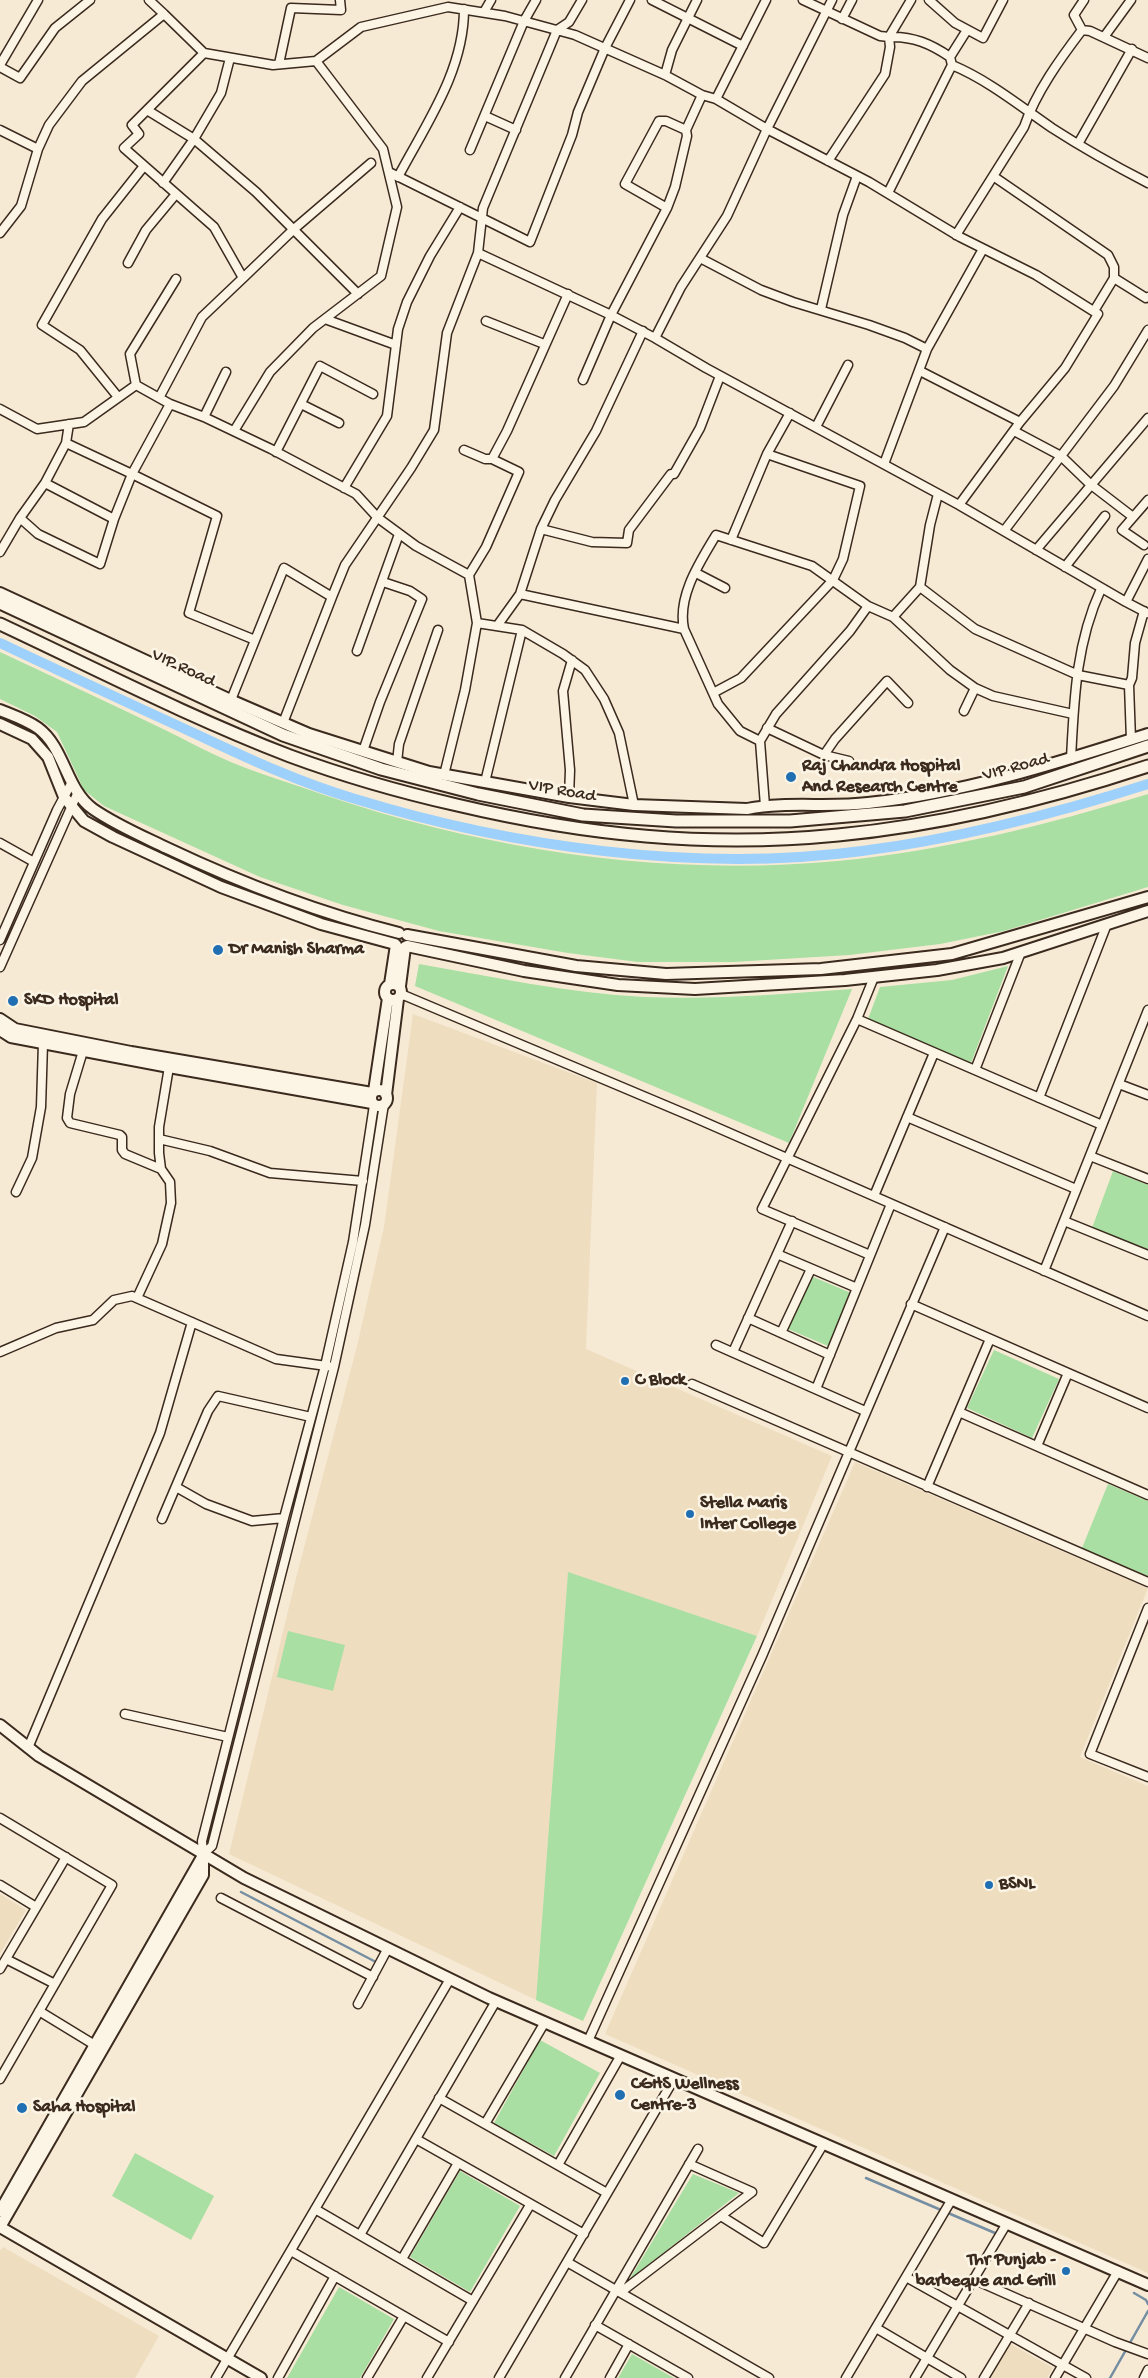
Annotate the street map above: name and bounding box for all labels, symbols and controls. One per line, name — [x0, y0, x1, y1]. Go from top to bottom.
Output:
street label: VIP Road — [148, 645, 218, 693]
street label: VIP Road — [980, 749, 1052, 787]
place label: Raj Chandra Hospital And Research Centre — [802, 756, 960, 799]
marker: Raj Chandra Hospital And Research Centre — [784, 770, 798, 784]
street label: VIP Road — [527, 775, 597, 809]
place label: Dr Manish Sharma — [229, 939, 364, 961]
marker: Dr Manish Sharma — [211, 943, 225, 957]
place label: SKD Hospital — [24, 990, 119, 1012]
marker: SKD Hospital — [6, 994, 20, 1008]
place label: C Block — [635, 1370, 686, 1392]
marker: C Block — [619, 1375, 631, 1387]
place label: Stella Maris Inter College — [700, 1493, 796, 1536]
marker: Stella Maris Inter College — [684, 1508, 696, 1520]
place label: BSNL — [999, 1874, 1035, 1896]
marker: BSNL — [983, 1879, 995, 1891]
place label: CGHS Wellness Centre-3 — [631, 2074, 739, 2116]
marker: CGHS Wellness Centre-3 — [613, 2088, 627, 2102]
place label: Saha Hospital — [33, 2097, 136, 2119]
marker: Saha Hospital — [15, 2101, 29, 2115]
place label: Thr Punjab - barbeque and Grill — [916, 2250, 1056, 2292]
marker: Thr Punjab - barbeque and Grill — [1060, 2265, 1072, 2277]

